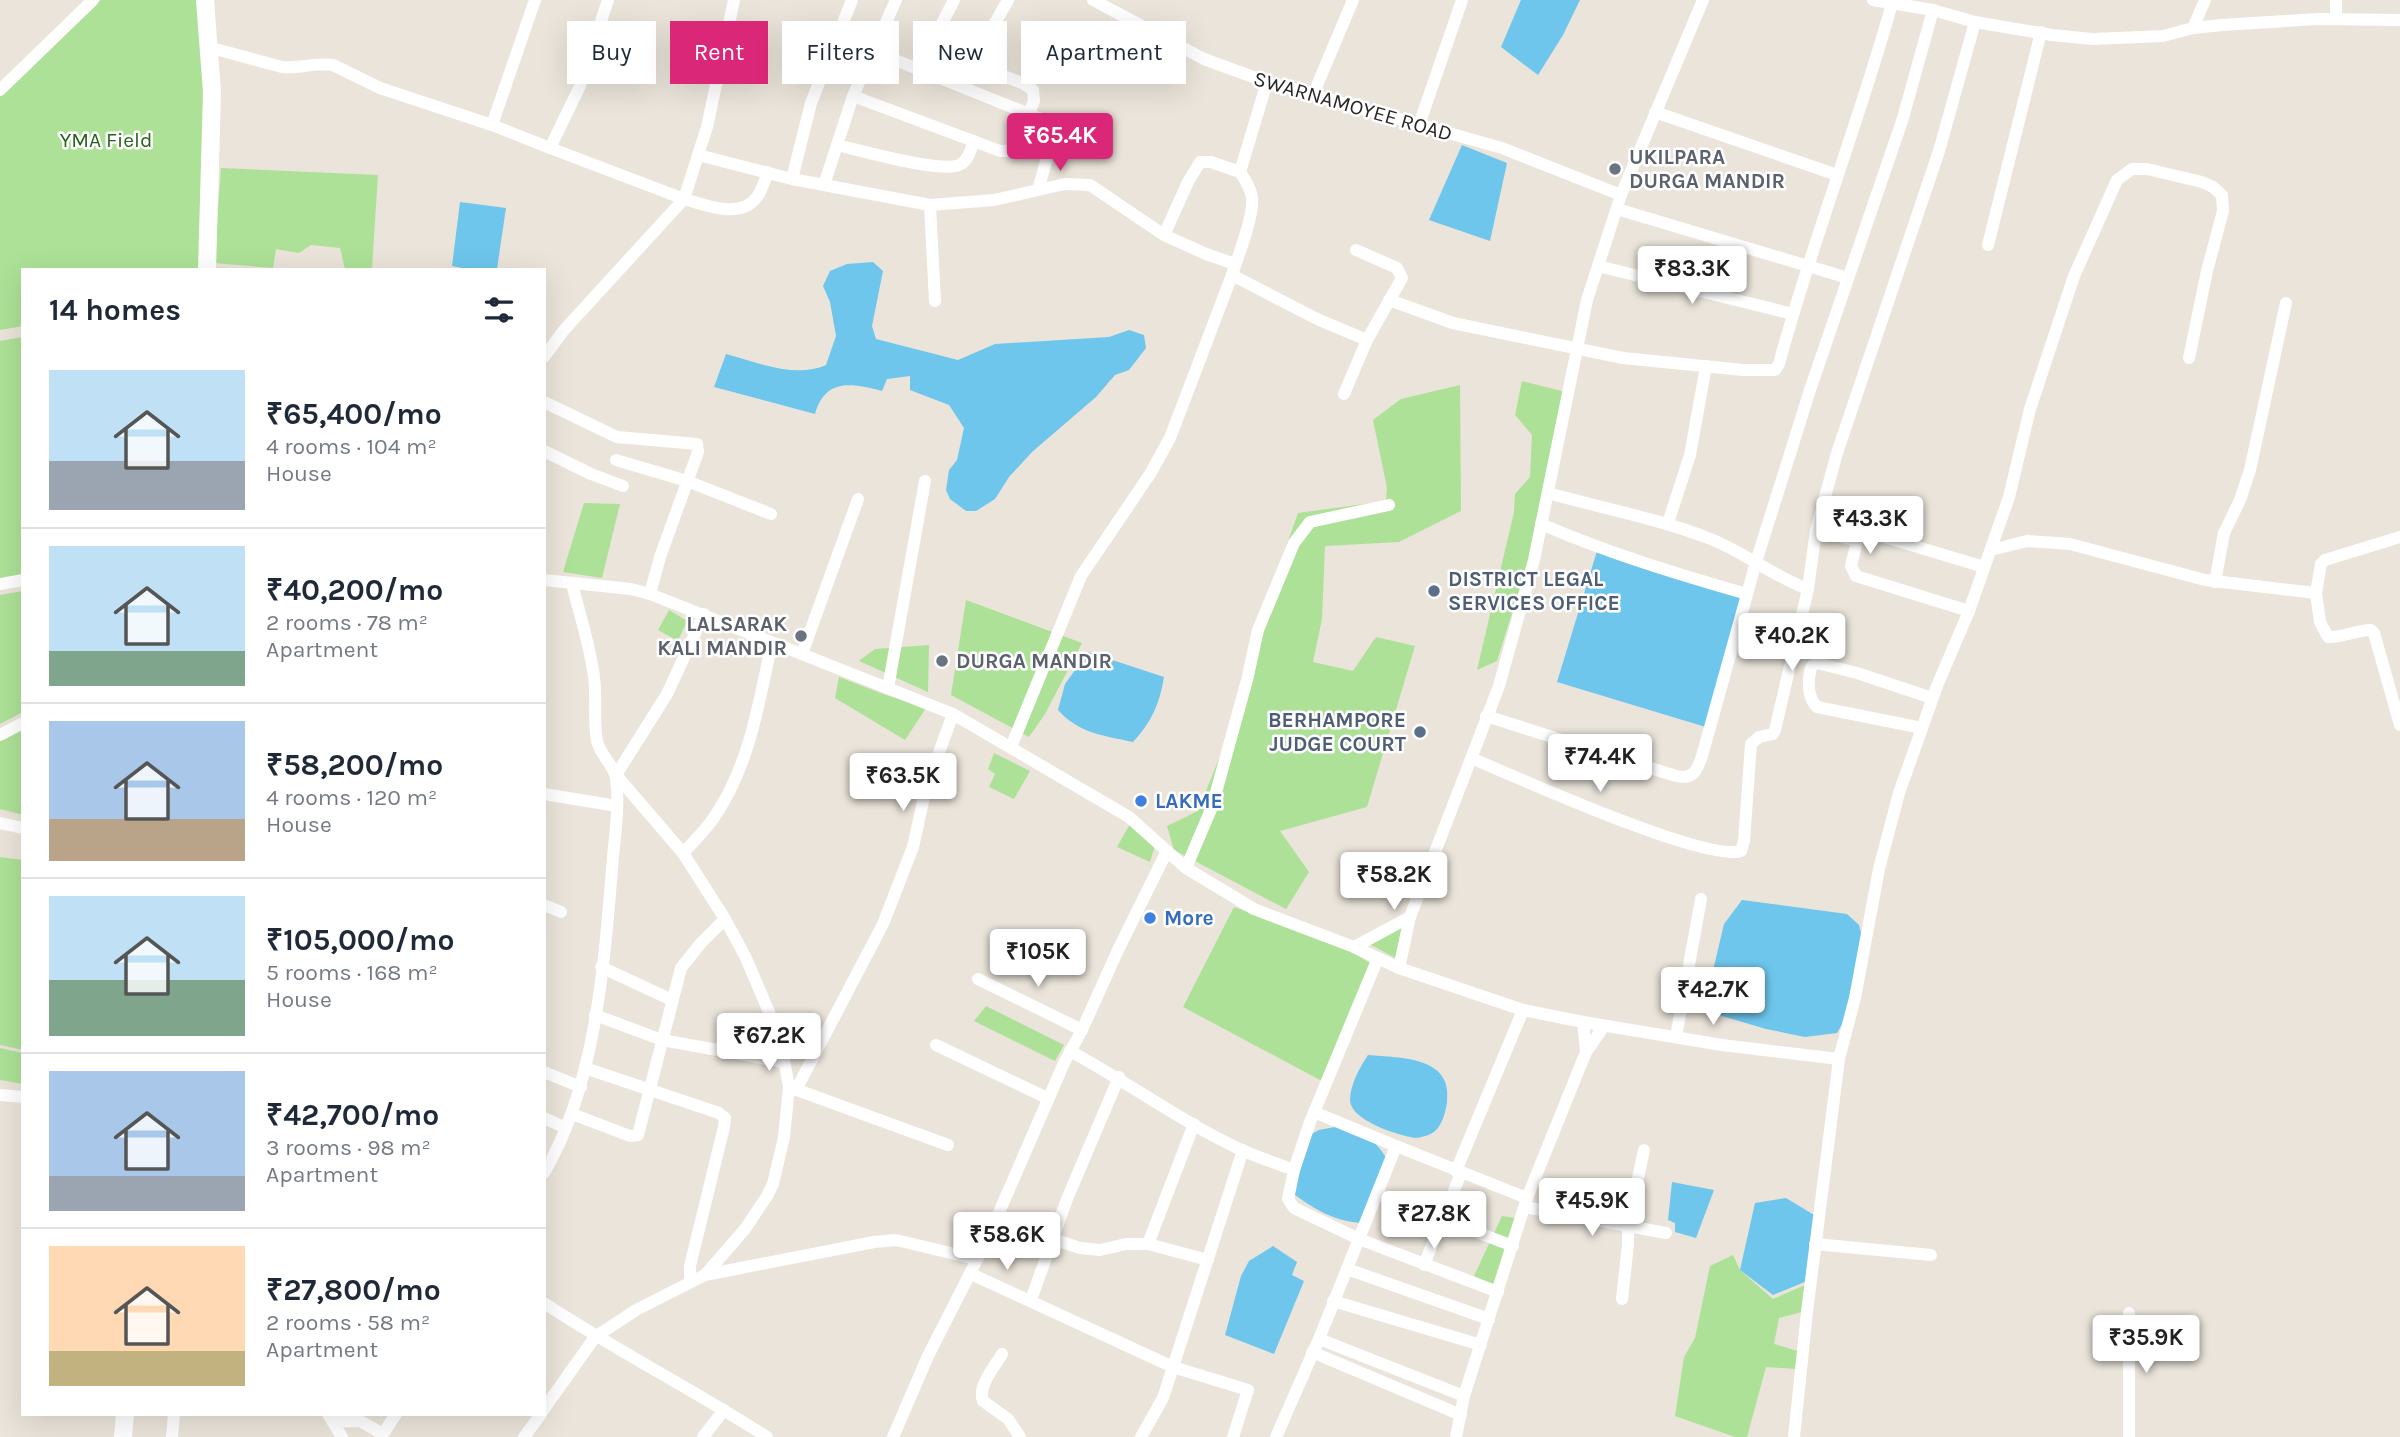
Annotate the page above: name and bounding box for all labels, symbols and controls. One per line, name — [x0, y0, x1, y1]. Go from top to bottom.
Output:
chip: Buy — [567, 21, 656, 84]
chip: Rent — [670, 21, 768, 84]
chip: Filters — [782, 21, 899, 84]
chip: New — [913, 21, 1007, 84]
chip: Apartment — [1021, 21, 1186, 84]
street label: SWARNAMOYEE ROAD — [1251, 66, 1455, 146]
pin: ₹65.4K — [1003, 114, 1117, 173]
text: ₹65.4K — [1023, 122, 1097, 149]
park label: YMA Field — [60, 128, 152, 152]
place label: UKILPARA DURGA MANDIR — [1629, 145, 1785, 193]
marker: UKILPARA DURGA MANDIR — [1607, 161, 1623, 177]
pin: ₹83.3K — [1635, 246, 1749, 306]
text: ₹83.3K — [1654, 255, 1730, 282]
icon: filters — [480, 291, 518, 329]
text: 14 homes — [49, 292, 181, 328]
text: ₹65,400/mo — [266, 396, 442, 432]
icon: home — [105, 398, 189, 482]
text: 4 rooms · 104 m² — [266, 433, 437, 460]
text: House — [266, 460, 332, 487]
pin: ₹43.3K — [1813, 496, 1927, 556]
text: ₹43.3K — [1832, 505, 1908, 532]
place label: DISTRICT LEGAL SERVICES OFFICE — [1448, 567, 1620, 615]
text: ₹40,200/mo — [266, 572, 443, 608]
icon: home — [105, 574, 189, 658]
marker: DISTRICT LEGAL SERVICES OFFICE — [1426, 583, 1442, 599]
text: 2 rooms · 78 m² — [266, 609, 428, 636]
place label: LALSARAK KALI MANDIR — [657, 612, 787, 660]
pin: ₹40.2K — [1735, 614, 1849, 673]
text: ₹40.2K — [1754, 622, 1830, 649]
marker: LALSARAK KALI MANDIR — [793, 628, 809, 644]
text: Apartment — [266, 636, 378, 663]
place label: DURGA MANDIR — [956, 649, 1112, 673]
marker: DURGA MANDIR — [934, 653, 950, 669]
place label: BERHAMPORE JUDGE COURT — [1268, 708, 1407, 756]
marker: BERHAMPORE JUDGE COURT — [1412, 724, 1428, 740]
pin: ₹74.4K — [1543, 734, 1657, 794]
text: ₹74.4K — [1564, 743, 1636, 770]
text: ₹58,200/mo — [266, 747, 443, 783]
icon: home — [105, 749, 189, 833]
pin: ₹63.5K — [846, 754, 960, 813]
text: ₹63.5K — [866, 762, 940, 789]
text: 4 rooms · 120 m² — [266, 784, 437, 811]
place label: LAKME — [1155, 789, 1223, 813]
marker: LAKME — [1133, 793, 1149, 809]
text: House — [266, 811, 332, 838]
pin: ₹58.2K — [1337, 852, 1451, 912]
text: ₹58.2K — [1356, 861, 1432, 888]
place label: More — [1164, 906, 1214, 930]
marker: More — [1142, 910, 1158, 926]
text: ₹105,000/mo — [266, 922, 454, 958]
icon: home — [105, 924, 189, 1008]
pin: ₹105K — [989, 930, 1087, 989]
text: ₹105K — [1006, 938, 1070, 965]
text: 5 rooms · 168 m² — [266, 959, 438, 986]
pin: ₹42.7K — [1656, 968, 1770, 1027]
text: ₹42.7K — [1677, 976, 1749, 1003]
text: House — [266, 986, 332, 1013]
pin: ₹67.2K — [712, 1014, 826, 1073]
text: ₹67.2K — [733, 1022, 805, 1049]
text: ₹42,700/mo — [266, 1097, 439, 1133]
icon: home — [105, 1099, 189, 1183]
text: 3 rooms · 98 m² — [266, 1134, 431, 1161]
text: Apartment — [266, 1161, 378, 1188]
pin: ₹45.9K — [1535, 1178, 1649, 1238]
text: ₹45.9K — [1555, 1187, 1629, 1214]
pin: ₹27.8K — [1377, 1192, 1491, 1251]
text: ₹27.8K — [1397, 1200, 1471, 1227]
pin: ₹58.6K — [950, 1212, 1064, 1272]
text: ₹58.6K — [969, 1221, 1045, 1248]
text: ₹27,800/mo — [266, 1272, 441, 1308]
icon: home — [105, 1274, 189, 1358]
text: 2 rooms · 58 m² — [266, 1309, 430, 1336]
pin: ₹35.9K — [2089, 1316, 2203, 1375]
text: ₹35.9K — [2109, 1324, 2183, 1351]
text: Apartment — [266, 1336, 378, 1363]

